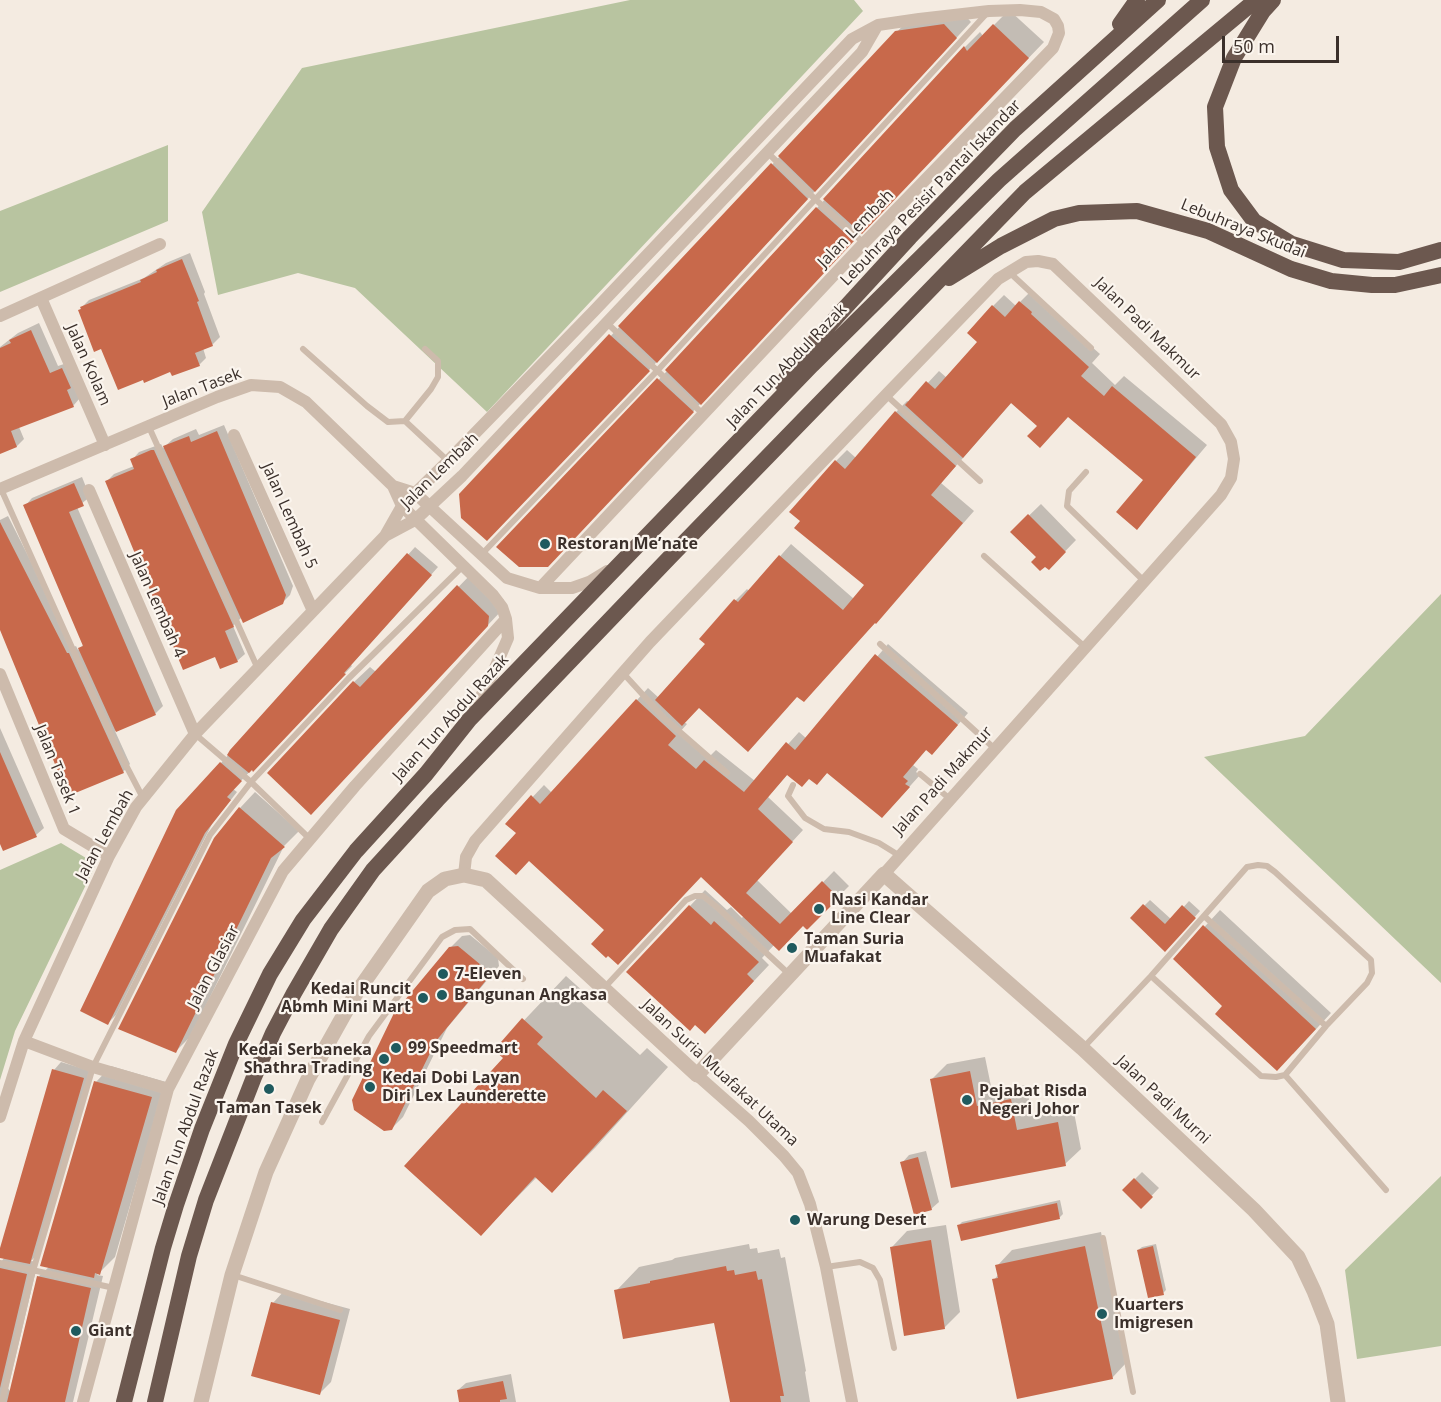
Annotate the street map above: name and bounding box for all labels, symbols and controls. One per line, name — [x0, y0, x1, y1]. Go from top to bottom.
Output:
scale bar — [1225, 24, 1342, 62]
text: 50 m — [1233, 34, 1275, 58]
street label: Lebuhraya Pesisir Pantai Iskandar — [837, 96, 1025, 290]
street label: Jalan Lembah — [814, 186, 898, 272]
street label: Lebuhraya Skudai — [1178, 195, 1308, 263]
street label: Jalan Padi Makmur — [1090, 274, 1204, 384]
street label: Jalan Tun Abdul Razak — [723, 300, 851, 432]
street label: Jalan Kolam — [61, 321, 115, 409]
street label: Jalan Tasek — [160, 364, 244, 412]
street label: Jalan Lembah — [397, 429, 483, 513]
street label: Jalan Lembah 5 — [257, 460, 321, 572]
place label: Restoran Me’nate — [557, 534, 698, 554]
marker: Restoran Me’nate — [538, 537, 552, 551]
street label: Jalan Lembah 4 — [125, 549, 189, 661]
street label: Jalan Tun Abdul Razak — [389, 651, 513, 785]
street label: Jalan Tasek 1 — [30, 722, 84, 818]
street label: Jalan Padi Makmur — [889, 723, 997, 839]
street label: Jalan Lembah — [72, 786, 138, 884]
place label: Nasi Kandar Line Clear — [831, 890, 929, 928]
marker: Nasi Kandar Line Clear — [812, 902, 826, 916]
street label: Jalan Glasiar — [184, 922, 244, 1012]
place label: Taman Suria Muafakat — [804, 929, 904, 967]
marker: Taman Suria Muafakat — [785, 941, 799, 955]
place label: 7-Eleven — [455, 964, 522, 984]
marker: 7-Eleven — [436, 967, 450, 981]
place label: Kedai Runcit Abmh Mini Mart — [281, 979, 411, 1017]
place label: Bangunan Angkasa — [454, 985, 607, 1005]
marker: Bangunan Angkasa — [435, 988, 449, 1002]
marker: Kedai Runcit Abmh Mini Mart — [416, 991, 430, 1005]
street label: Jalan Suria Muafakat Utama — [638, 995, 802, 1151]
place label: 99 Speedmart — [408, 1038, 518, 1058]
place label: Kedai Serbaneka Shathra Trading — [238, 1040, 372, 1078]
marker: 99 Speedmart — [389, 1041, 403, 1055]
street label: Jalan Tun Abdul Razak — [149, 1047, 223, 1207]
marker: Kedai Serbaneka Shathra Trading — [377, 1052, 391, 1066]
street label: Jalan Padi Murni — [1112, 1052, 1214, 1148]
place label: Kedai Dobi Layan Diri Lex Launderette — [382, 1068, 546, 1106]
marker: Kedai Dobi Layan Diri Lex Launderette — [363, 1080, 377, 1094]
place label: Pejabat Risda Negeri Johor — [979, 1081, 1087, 1119]
marker: Taman Tasek — [262, 1082, 276, 1096]
marker: Pejabat Risda Negeri Johor — [960, 1093, 974, 1107]
place label: Taman Tasek — [216, 1098, 322, 1118]
place label: Warung Desert — [807, 1210, 927, 1230]
marker: Warung Desert — [788, 1213, 802, 1227]
place label: Kuarters Imigresen — [1114, 1295, 1194, 1333]
marker: Kuarters Imigresen — [1095, 1307, 1109, 1321]
place label: Giant — [88, 1321, 132, 1341]
marker: Giant — [69, 1324, 83, 1338]

